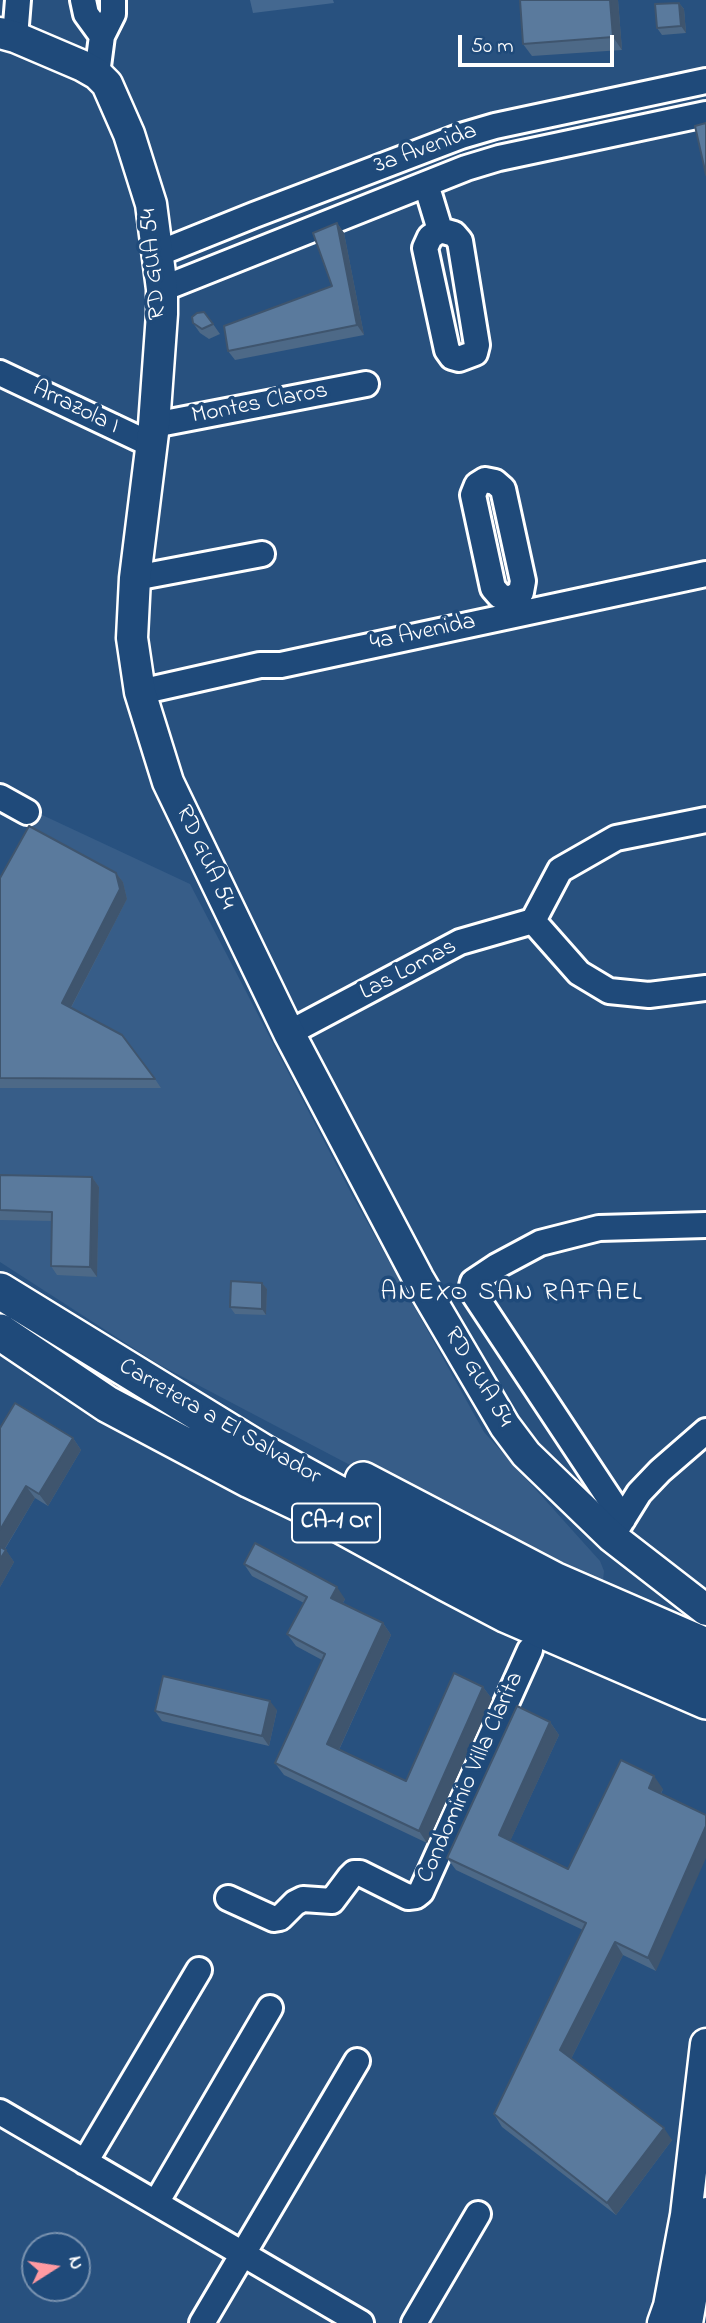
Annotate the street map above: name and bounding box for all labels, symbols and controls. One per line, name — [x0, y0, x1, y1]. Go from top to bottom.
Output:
scale bar — [461, 21, 617, 65]
text: 50 m — [471, 32, 514, 62]
street label: 3a Avenida — [371, 118, 481, 182]
street label: RD GUA 54 — [136, 207, 174, 321]
street label: Arrazola I — [27, 376, 123, 442]
street label: Montes Claros — [189, 378, 331, 432]
street label: 4a Avenida — [368, 609, 478, 659]
street label: RD GUA 54 — [167, 801, 241, 915]
street label: Las Lomas — [356, 934, 462, 1008]
district label: ANEXO SAN RAFAEL — [382, 1279, 642, 1311]
street label: RD GUA 54 — [436, 1323, 518, 1433]
street label: Carretera a El Salvador — [113, 1353, 325, 1493]
road number: CA-1 Or — [292, 1504, 380, 1542]
street label: Condominio Villa Clarita — [413, 1668, 531, 1888]
north arrow — [21, 2232, 91, 2302]
text: N — [61, 2254, 90, 2272]

